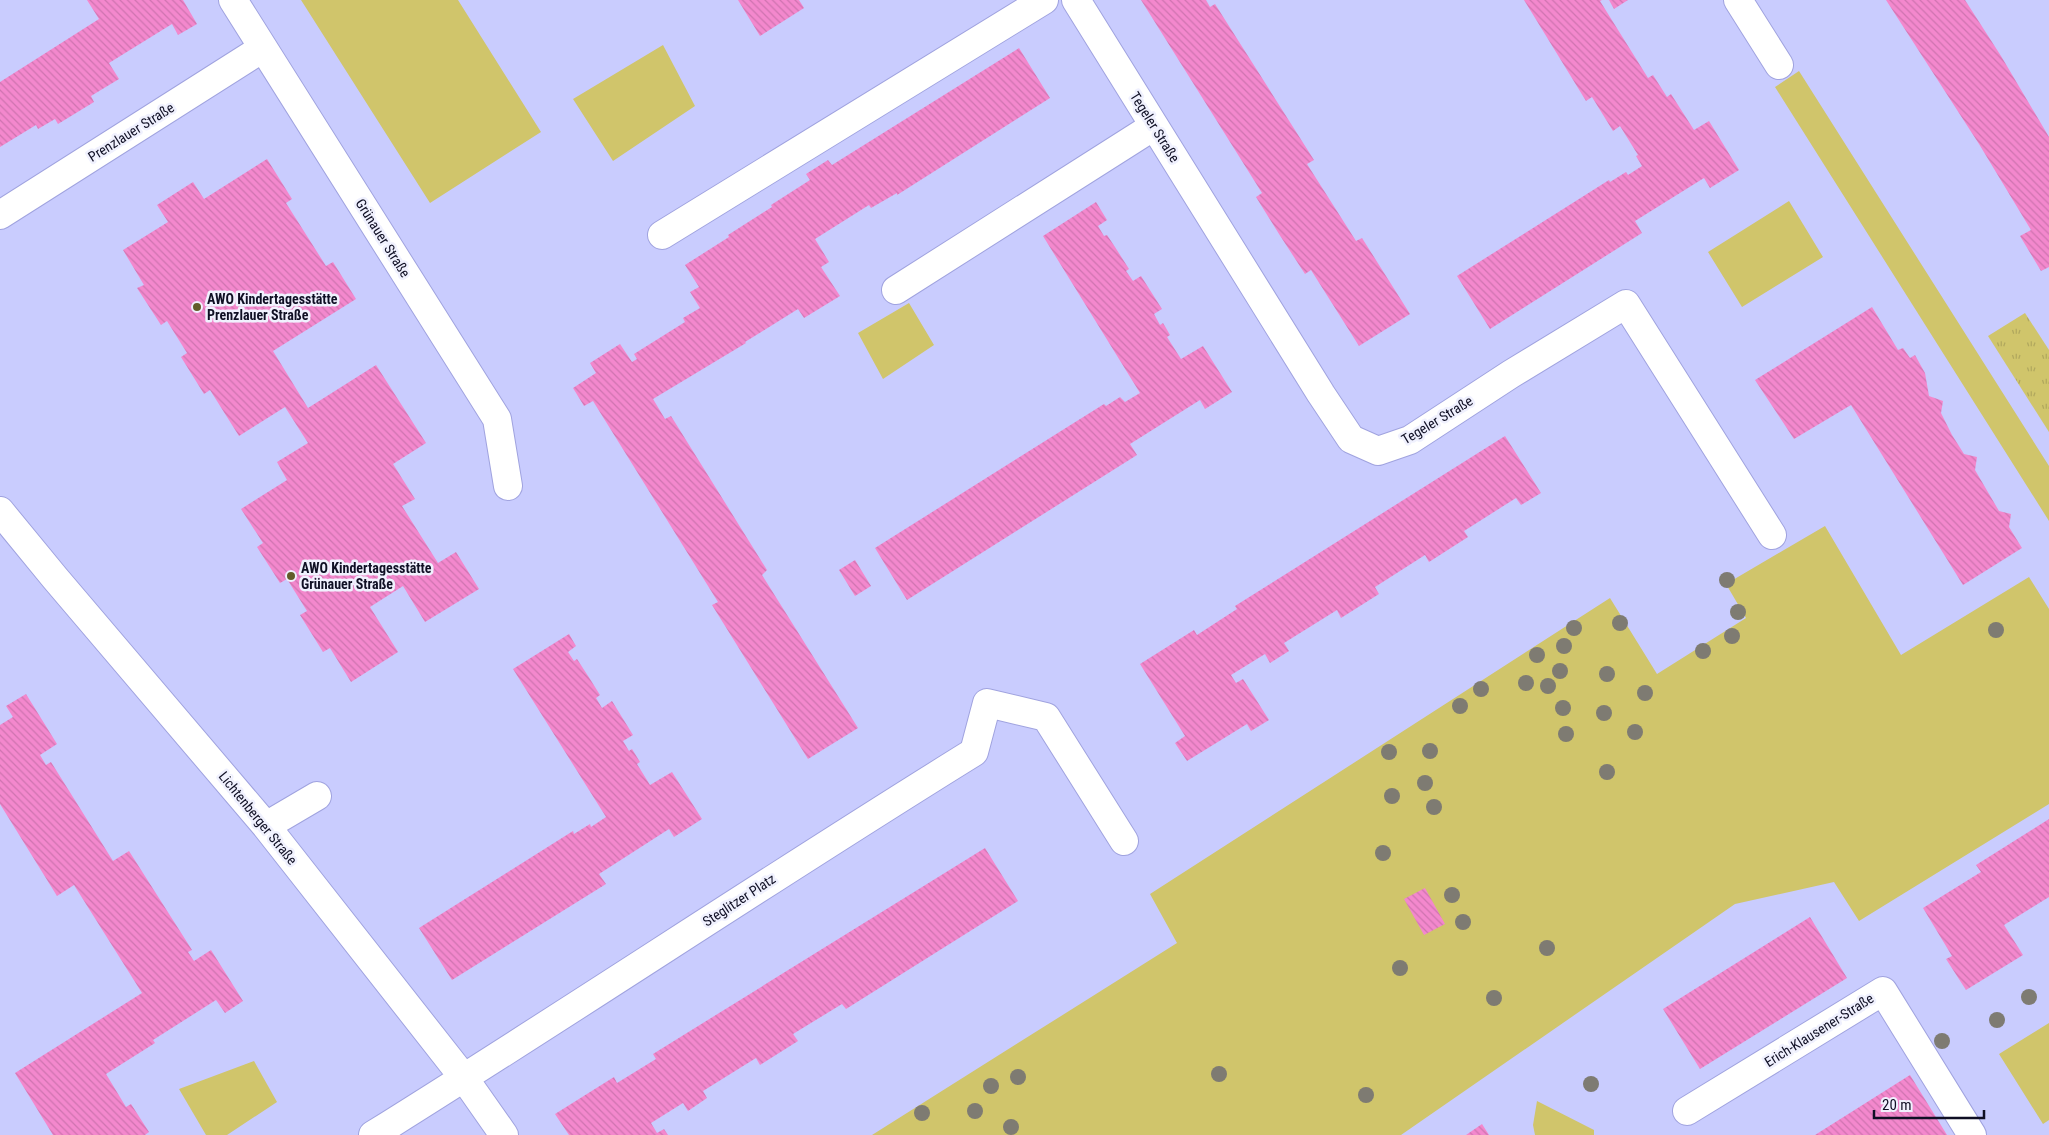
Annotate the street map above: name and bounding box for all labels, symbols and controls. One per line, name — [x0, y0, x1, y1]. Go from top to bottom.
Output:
street label: Tegeler Straße — [1127, 89, 1183, 165]
street label: Prenzlauer Straße — [85, 99, 177, 165]
street label: Grünauer Straße — [352, 196, 414, 281]
place label: AWO Kindertagesstätte Prenzlauer Straße — [207, 291, 338, 323]
marker: AWO Kindertagesstätte Prenzlauer Straße — [191, 301, 203, 313]
street label: Tegeler Straße — [1399, 392, 1476, 447]
place label: AWO Kindertagesstätte Grünauer Straße — [301, 560, 432, 592]
marker: AWO Kindertagesstätte Grünauer Straße — [285, 570, 297, 582]
street label: Lichtenberger Straße — [216, 768, 301, 868]
street label: Steglitzer Platz — [700, 871, 778, 929]
street label: Erich-Klausener-Straße — [1762, 990, 1877, 1070]
scale bar — [1874, 1088, 1984, 1120]
text: 20 m — [1882, 1096, 1912, 1114]

